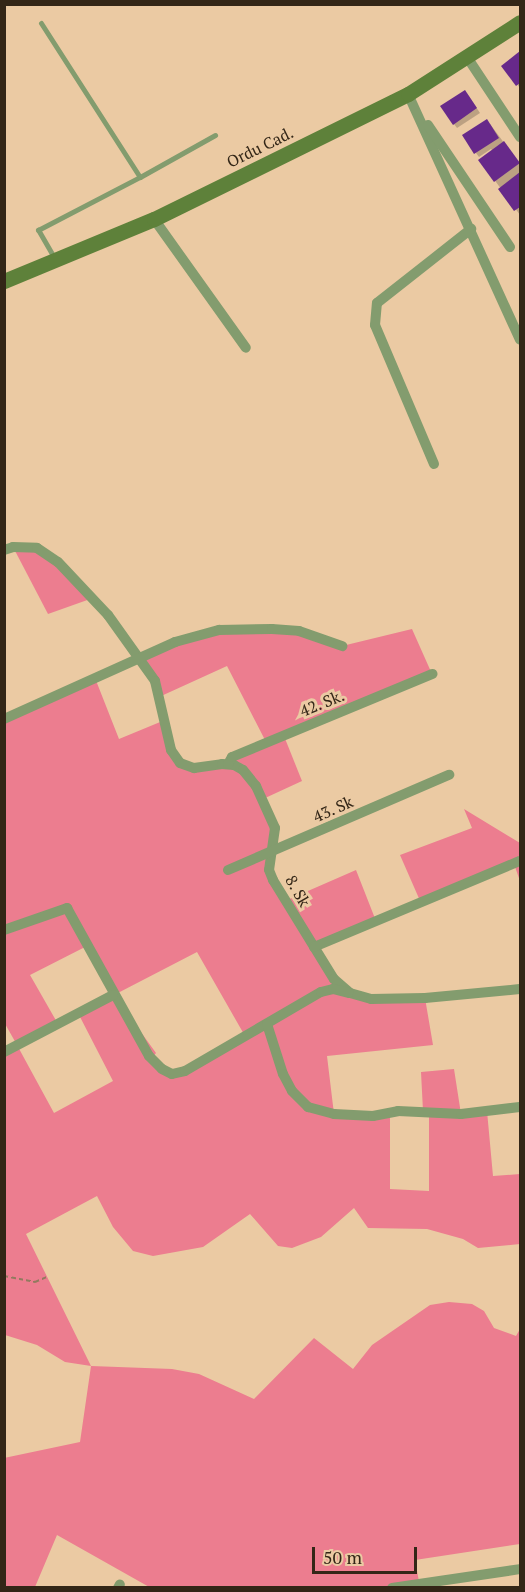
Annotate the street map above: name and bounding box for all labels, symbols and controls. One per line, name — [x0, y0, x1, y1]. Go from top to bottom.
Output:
street label: Ordu Cad. — [224, 123, 296, 171]
street label: 42. Sk. — [297, 685, 347, 721]
street label: 43. Sk — [310, 792, 356, 826]
street label: 8. Sk — [281, 872, 315, 910]
scale bar — [315, 1535, 420, 1573]
text: 50 m — [323, 1545, 362, 1569]

